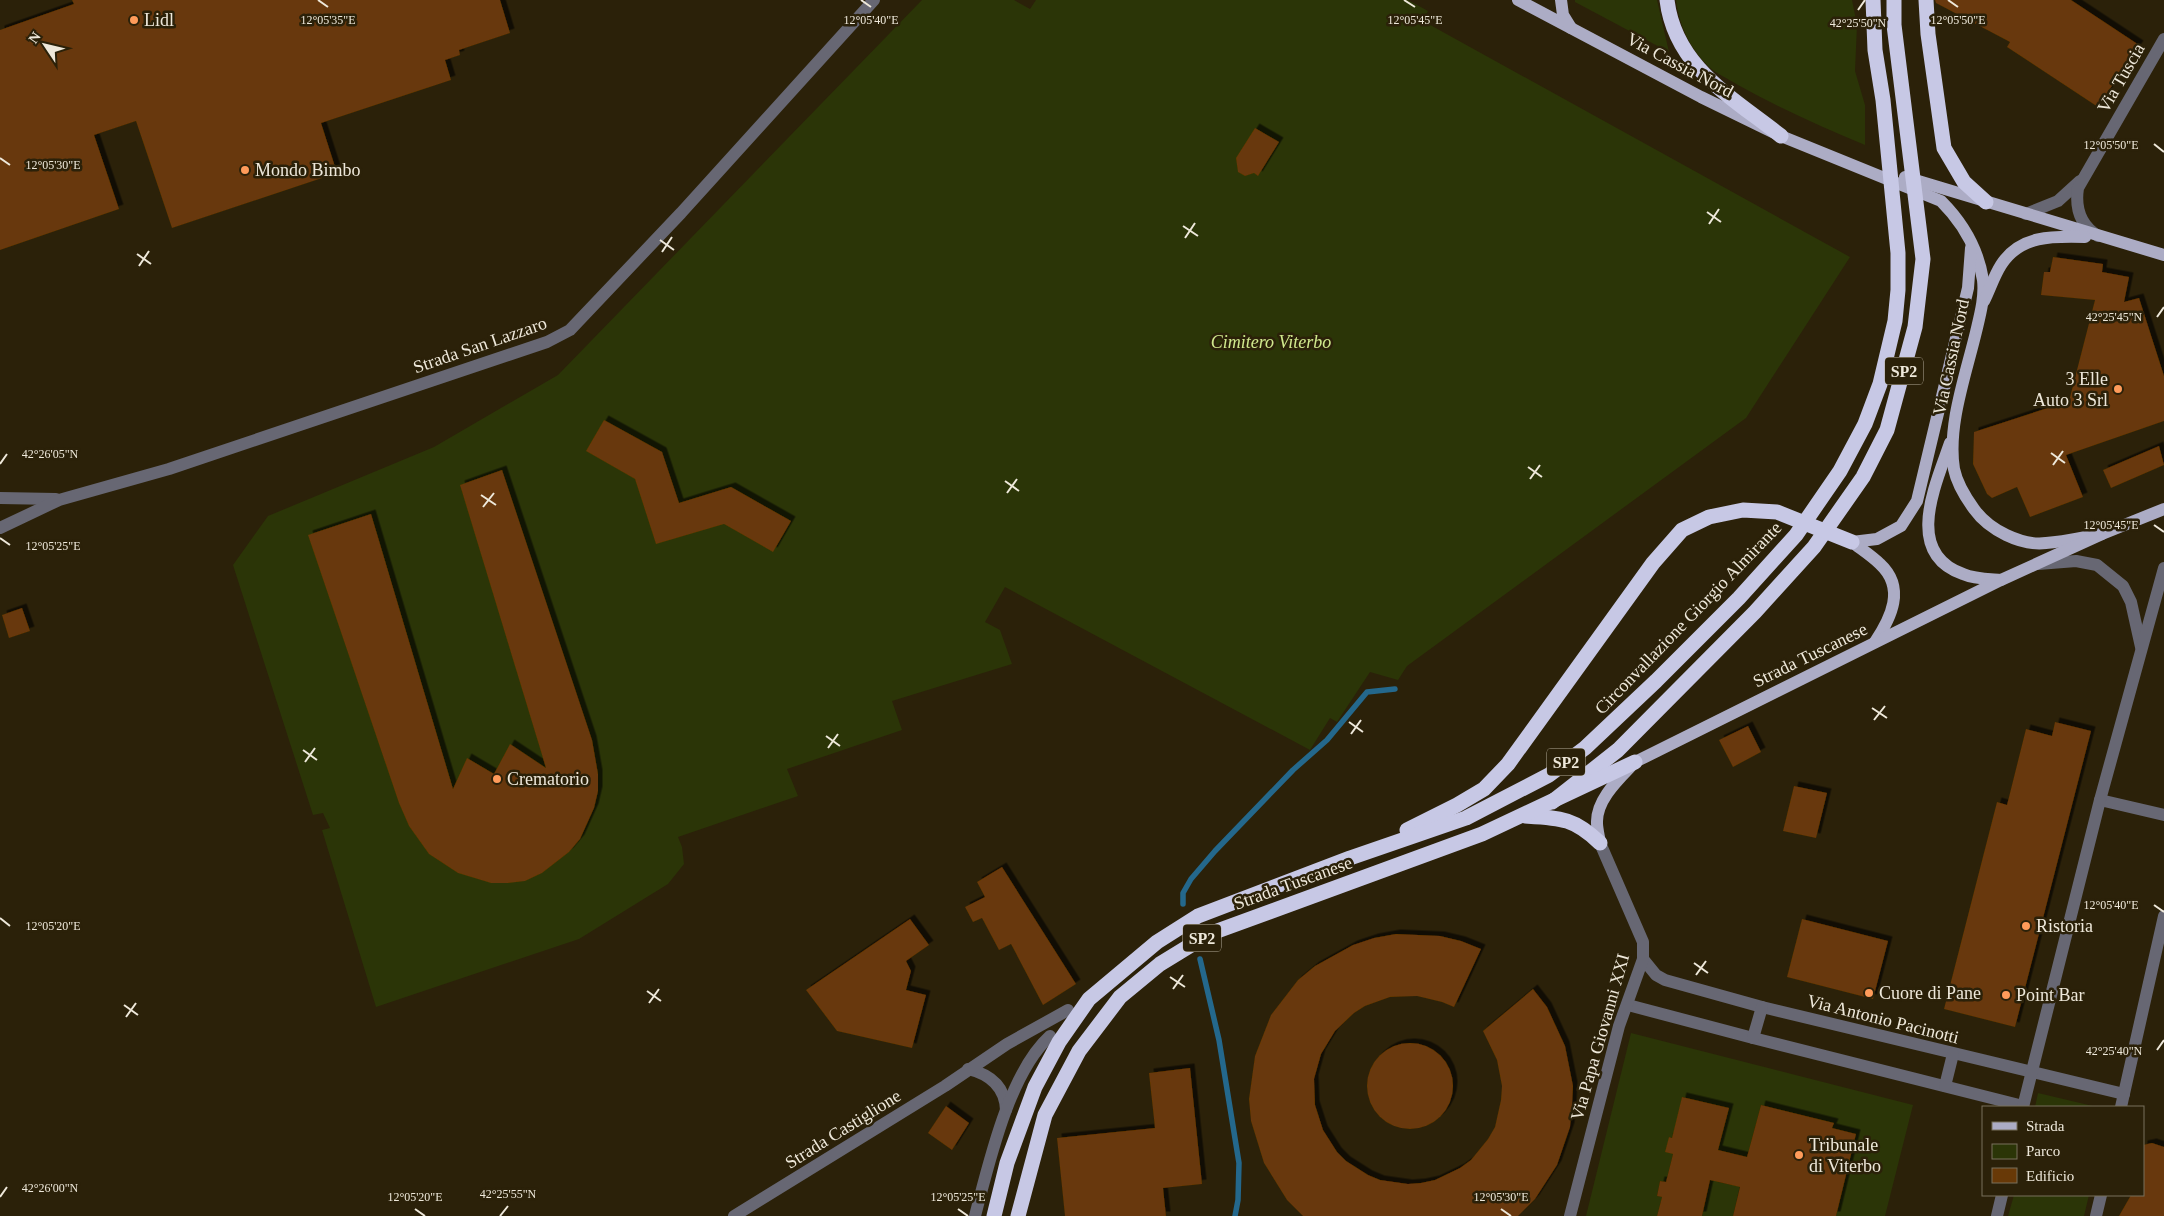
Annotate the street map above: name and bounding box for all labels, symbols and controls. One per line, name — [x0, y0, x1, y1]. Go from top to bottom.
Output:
place label: Lidl — [144, 10, 174, 30]
text: 12°05'35"E — [300, 13, 356, 27]
text: 12°05'40"E — [843, 13, 899, 27]
text: 12°05'45"E — [1387, 13, 1443, 27]
text: 12°05'50"E — [1930, 13, 1986, 27]
marker: Lidl — [128, 14, 140, 26]
text: 42°25'50"N — [1830, 16, 1887, 30]
north arrow — [20, 20, 70, 70]
street label: Via Cassia Nord — [1623, 28, 1737, 102]
text: N — [26, 29, 44, 46]
street label: Via Tuscia — [2093, 40, 2149, 116]
text: 12°05'50"E — [2083, 138, 2139, 152]
text: 12°05'30"E — [25, 158, 81, 172]
place label: Mondo Bimbo — [255, 160, 361, 180]
marker: Mondo Bimbo — [239, 164, 251, 176]
street label: Via Cassia Nord — [1929, 297, 1973, 417]
text: 42°25'45"N — [2086, 310, 2143, 324]
street label: Strada San Lazzaro — [411, 313, 549, 377]
park label: Cimitero Viterbo — [1211, 332, 1331, 352]
road number: SP2 — [1885, 358, 1923, 384]
place label: 3 Elle Auto 3 Srl — [2033, 369, 2108, 410]
marker: 3 Elle Auto 3 Srl — [2112, 383, 2124, 395]
text: 42°26'05"N — [22, 447, 79, 461]
street label: Circonvallazione Giorgio Almirante — [1591, 518, 1785, 718]
text: 12°05'45"E — [2083, 518, 2139, 532]
text: 12°05'25"E — [25, 539, 81, 553]
street label: Strada Tuscanese — [1750, 619, 1870, 691]
road number: SP2 — [1547, 749, 1585, 776]
place label: Crematorio — [507, 769, 589, 789]
marker: Crematorio — [491, 773, 503, 785]
street label: Strada Tuscanese — [1231, 852, 1355, 914]
text: 12°05'40"E — [2083, 898, 2139, 912]
place label: Ristoria — [2036, 916, 2093, 936]
text: 12°05'20"E — [25, 919, 81, 933]
marker: Ristoria — [2020, 920, 2032, 932]
road number: SP2 — [1183, 924, 1221, 951]
street label: Via Papa Giovanni XXI — [1567, 951, 1633, 1123]
place label: Cuore di Pane — [1879, 983, 1981, 1003]
place label: Point Bar — [2016, 985, 2085, 1005]
marker: Cuore di Pane — [1863, 987, 1875, 999]
marker: Point Bar — [2000, 989, 2012, 1001]
street label: Via Antonio Pacinotti — [1805, 990, 1961, 1048]
text: 42°25'40"N — [2086, 1044, 2143, 1058]
street label: Strada Castiglione — [782, 1085, 904, 1173]
legend — [1982, 1106, 2144, 1196]
text: Strada — [2026, 1118, 2065, 1134]
place label: Tribunale di Viterbo — [1809, 1135, 1881, 1176]
text: Parco — [2026, 1143, 2060, 1159]
marker: Tribunale di Viterbo — [1793, 1149, 1805, 1161]
text: Edificio — [2026, 1168, 2074, 1184]
text: 42°26'00"N — [22, 1181, 79, 1195]
text: 42°25'55"N — [480, 1187, 537, 1201]
text: 12°05'20"E — [387, 1190, 443, 1204]
text: 12°05'25"E — [930, 1190, 986, 1204]
text: 12°05'30"E — [1473, 1190, 1529, 1204]

